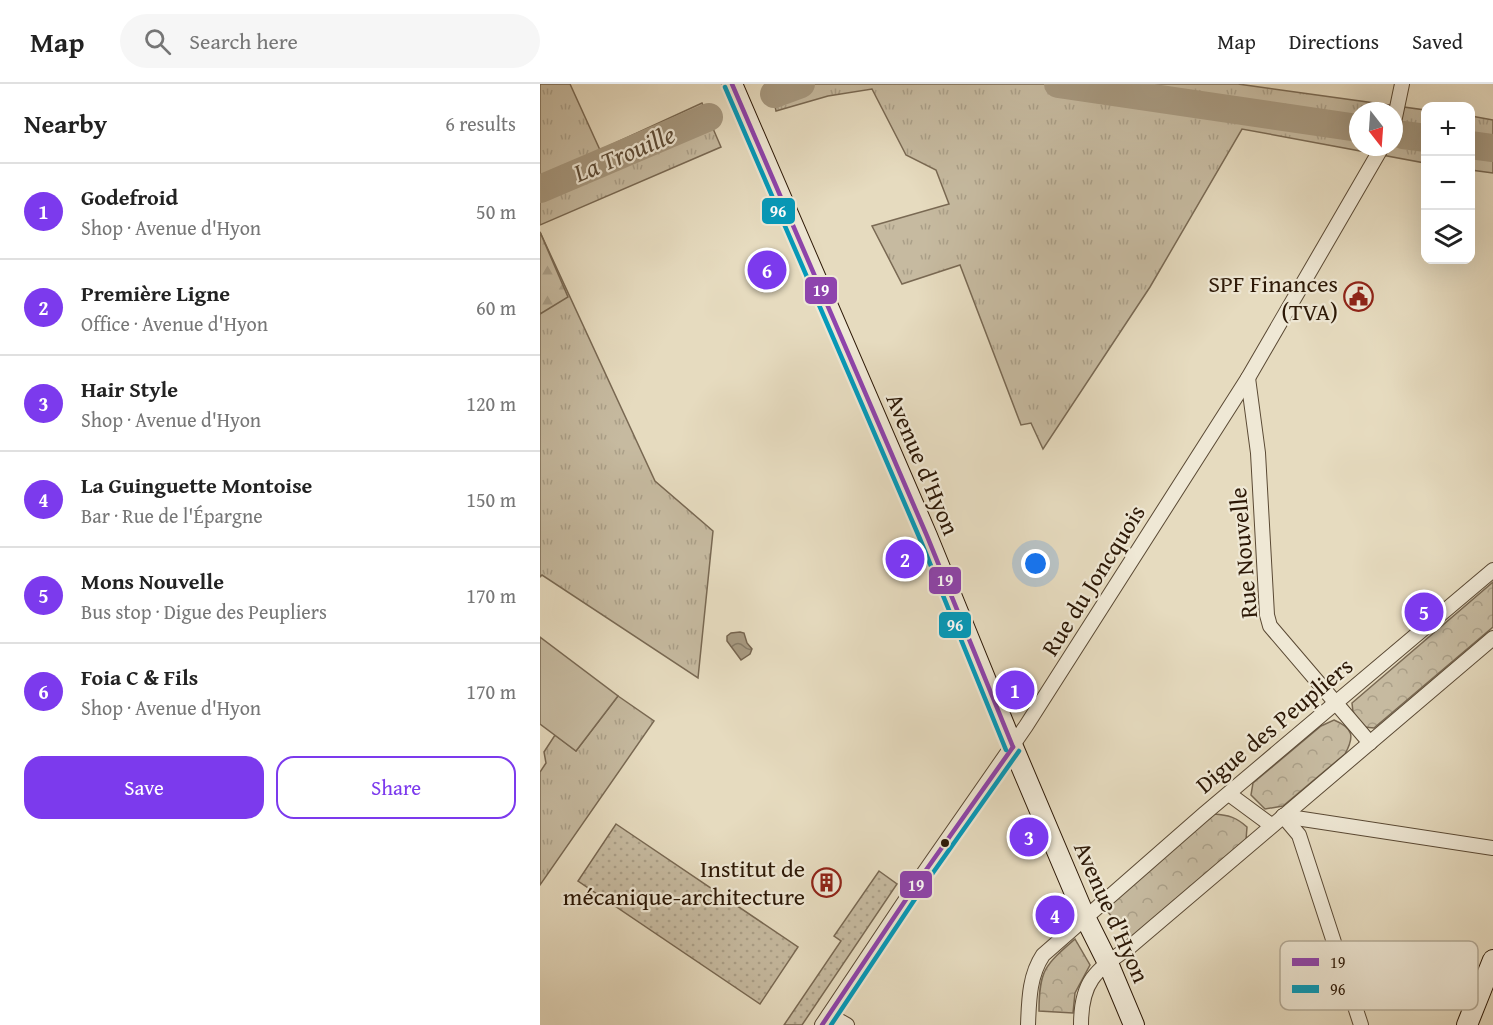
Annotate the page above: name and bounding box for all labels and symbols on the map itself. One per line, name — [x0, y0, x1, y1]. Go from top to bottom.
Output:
north arrow — [1349, 102, 1403, 156]
water label: La Trouille — [566, 114, 681, 192]
line badge: 96 — [761, 197, 796, 225]
text: 96 — [770, 199, 786, 223]
pin: 6 — [748, 248, 786, 292]
place label: SPF Finances (TVA) — [1208, 266, 1338, 329]
line badge: 19 — [804, 276, 838, 305]
text: 19 — [813, 278, 829, 302]
public building icon: SPF Finances (TVA) — [1343, 281, 1375, 313]
street label: Avenue d'Hyon — [877, 388, 969, 541]
street label: Rue Nouvelle — [1220, 486, 1266, 620]
street label: Rue du Joncquois — [1032, 498, 1154, 662]
pin: 2 — [886, 536, 925, 582]
your location — [1021, 549, 1050, 578]
line badge: 19 — [928, 566, 962, 595]
text: 19 — [937, 568, 953, 592]
pin: 5 — [1404, 590, 1444, 634]
line badge: 96 — [938, 611, 972, 639]
text: 96 — [947, 613, 963, 637]
street label: Digue des Peupliers — [1188, 649, 1360, 801]
pin: 1 — [996, 668, 1034, 712]
pin: 3 — [1010, 814, 1048, 860]
street label: Avenue d'Hyon — [1065, 836, 1159, 989]
unlabelled marker — [939, 837, 951, 849]
place label: Institut de mécanique-architecture — [563, 851, 805, 914]
building icon: Institut de mécanique-architecture — [810, 866, 842, 898]
line badge: 19 — [899, 870, 933, 899]
text: 19 — [908, 873, 924, 897]
pin: 4 — [1036, 892, 1074, 938]
legend — [1280, 941, 1478, 1010]
text: 19 — [1330, 950, 1346, 974]
text: 96 — [1330, 977, 1346, 1001]

